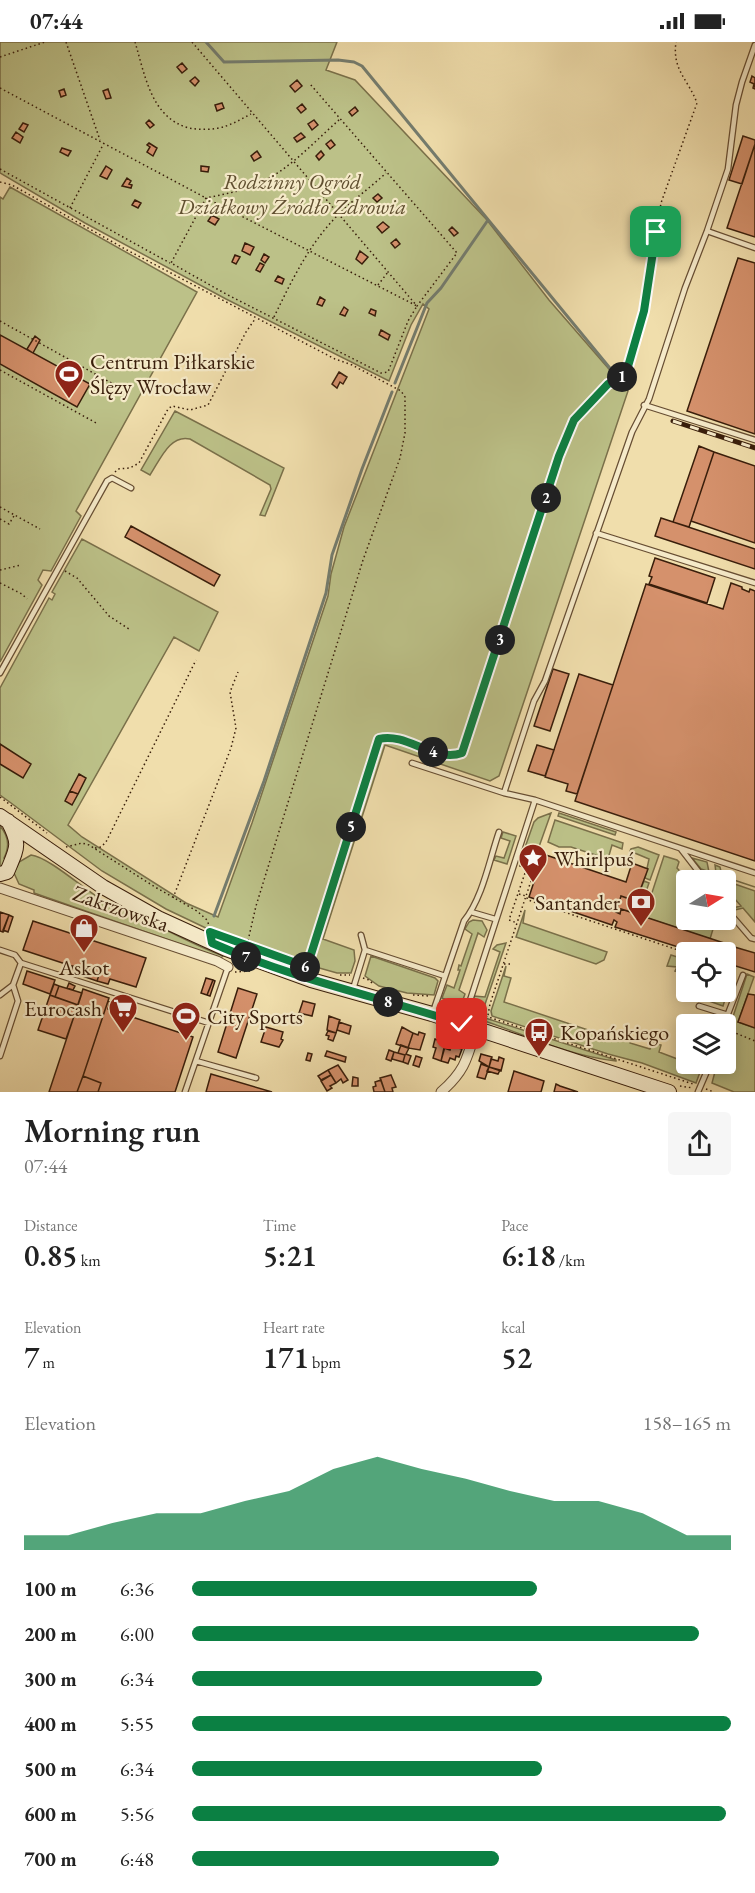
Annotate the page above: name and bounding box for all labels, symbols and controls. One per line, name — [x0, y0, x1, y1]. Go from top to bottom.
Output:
text: 07:44 — [30, 7, 83, 36]
park label: Rodzinny Ogród Działkowy Źródło Zdrowia — [177, 167, 406, 221]
pin — [630, 206, 681, 257]
icon: arrive — [639, 215, 672, 248]
place label: Centrum Piłkarskie Ślęzy Wrocław — [90, 347, 255, 401]
sports icon: Centrum Piłkarskie Ślęzy Wrocław — [53, 358, 85, 400]
pin: 1 — [607, 362, 637, 392]
text: 1 — [618, 366, 626, 387]
pin: 2 — [531, 483, 561, 513]
text: 2 — [542, 487, 550, 508]
pin: 3 — [485, 625, 515, 655]
text: 3 — [496, 629, 504, 650]
pin: 4 — [418, 737, 448, 767]
text: 4 — [429, 741, 437, 762]
pin: 5 — [336, 812, 366, 842]
text: 5 — [347, 816, 355, 837]
place icon: Whirlpuś — [517, 842, 549, 884]
place label: Whirlpuś — [554, 844, 634, 873]
north arrow — [676, 870, 736, 930]
map controls — [676, 870, 736, 1074]
street label: Zakrzowska — [69, 879, 173, 939]
bank icon: Santander — [625, 886, 657, 928]
place label: Santander — [535, 888, 621, 917]
shop icon: Askot — [68, 912, 100, 954]
pin: 7 — [231, 942, 261, 972]
button: locate — [676, 942, 736, 1002]
text: 7 — [242, 946, 250, 967]
pin: 6 — [290, 952, 320, 982]
place label: Askot — [58, 953, 109, 982]
text: 6 — [301, 956, 309, 977]
pin: 8 — [373, 987, 403, 1017]
text: 8 — [384, 991, 392, 1012]
supermarket icon: Eurocash — [107, 992, 139, 1034]
place label: Eurocash — [24, 994, 102, 1023]
pin — [436, 998, 487, 1049]
sports icon: City Sports — [170, 1000, 202, 1042]
place label: City Sports — [207, 1002, 303, 1031]
icon: check — [445, 1007, 478, 1040]
button: layers — [676, 1014, 736, 1074]
bus stop icon: Kopańskiego — [523, 1016, 555, 1058]
place label: Kopańskiego — [560, 1018, 669, 1047]
text: Morning run — [24, 1109, 201, 1152]
button: share — [668, 1112, 731, 1175]
text: 07:44 — [24, 1153, 67, 1179]
text: Distance — [24, 1215, 77, 1236]
text: Time — [263, 1215, 296, 1236]
text: Pace — [501, 1215, 528, 1236]
text: 0.85 — [24, 1236, 77, 1275]
text: 5:21 — [263, 1236, 317, 1275]
text: 6:18 — [501, 1236, 556, 1275]
text: km — [77, 1250, 101, 1271]
text: /km — [556, 1250, 585, 1271]
text: Elevation — [24, 1317, 82, 1338]
text: Heart rate — [263, 1317, 325, 1338]
text: kcal — [501, 1317, 525, 1338]
text: 7 — [24, 1338, 39, 1377]
text: 171 — [263, 1338, 309, 1377]
text: 52 — [501, 1338, 532, 1377]
text: m — [39, 1352, 55, 1373]
text: bpm — [309, 1352, 341, 1373]
text: Elevation — [24, 1410, 96, 1436]
text: 158–165 m — [643, 1410, 731, 1436]
text: 100 m — [24, 1576, 77, 1602]
text: 6:36 — [120, 1576, 154, 1602]
text: 200 m — [24, 1621, 77, 1647]
text: 6:00 — [120, 1621, 154, 1647]
text: 300 m — [24, 1666, 77, 1692]
text: 6:34 — [120, 1666, 154, 1692]
text: 400 m — [24, 1711, 77, 1737]
text: 5:55 — [120, 1711, 154, 1737]
text: 500 m — [24, 1756, 77, 1782]
text: 6:34 — [120, 1756, 154, 1782]
text: 600 m — [24, 1801, 77, 1827]
text: 5:56 — [120, 1801, 154, 1827]
text: 700 m — [24, 1846, 77, 1872]
text: 6:48 — [120, 1846, 154, 1872]

